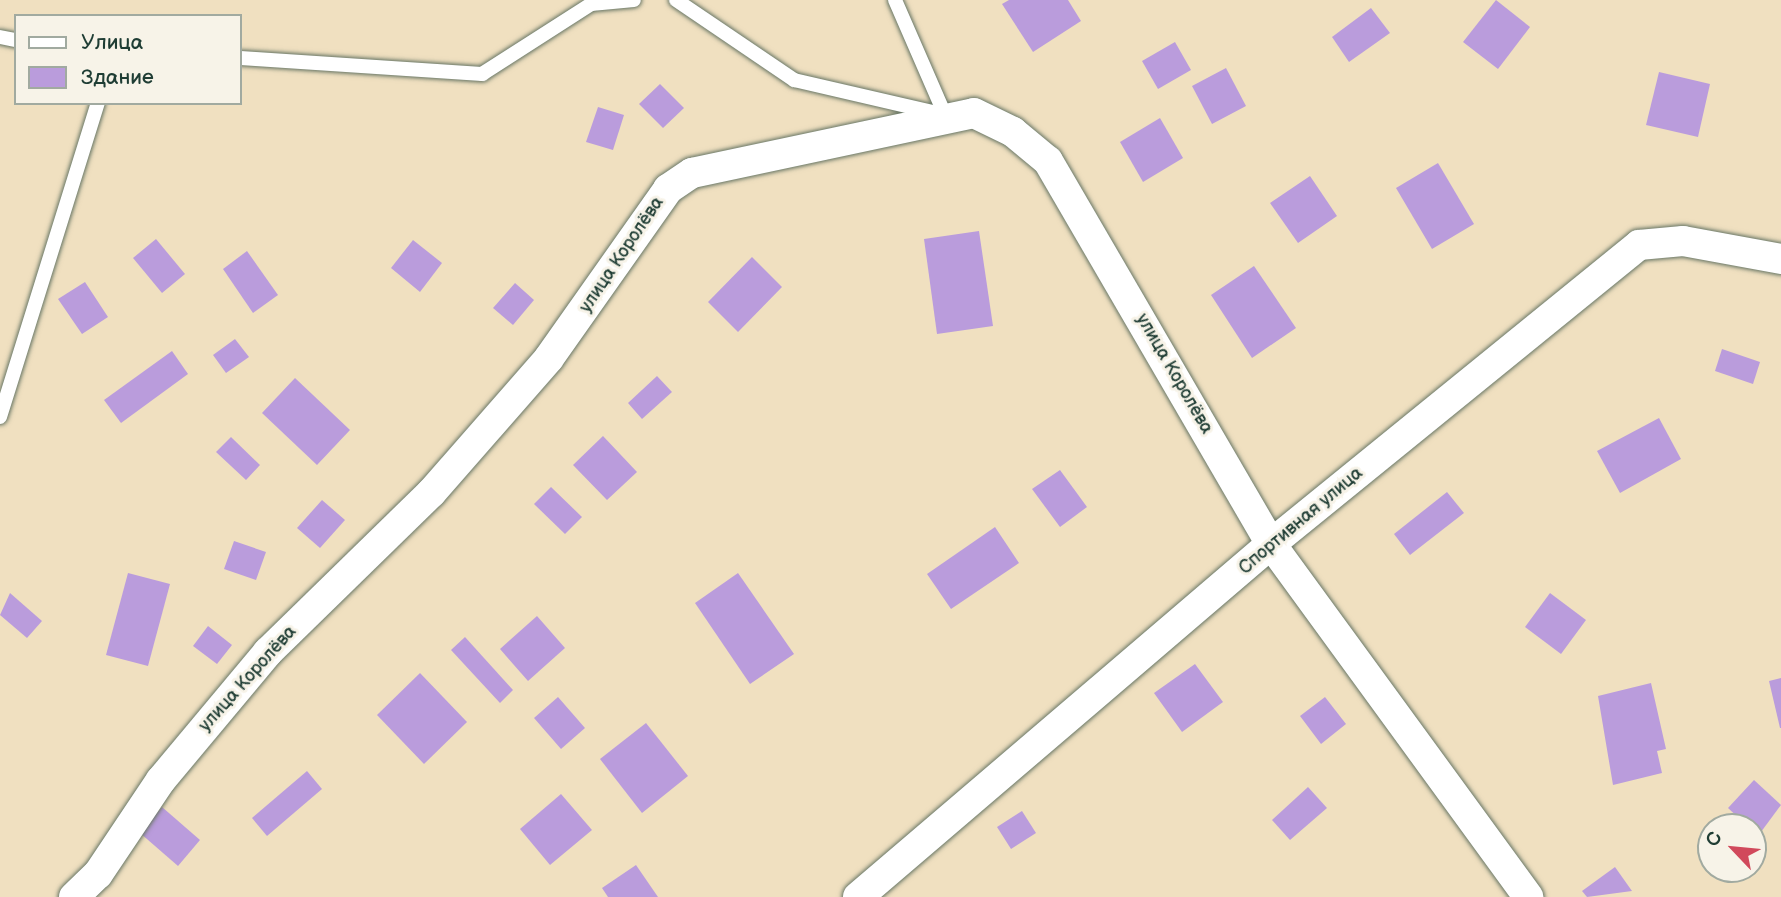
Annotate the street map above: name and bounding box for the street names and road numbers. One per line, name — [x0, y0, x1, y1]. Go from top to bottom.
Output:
street label: улица Королёва — [575, 193, 669, 317]
street label: улица Королёва — [1131, 310, 1217, 438]
street label: Спортивная улица — [1235, 463, 1367, 579]
street label: улица Королёва — [195, 622, 301, 736]

